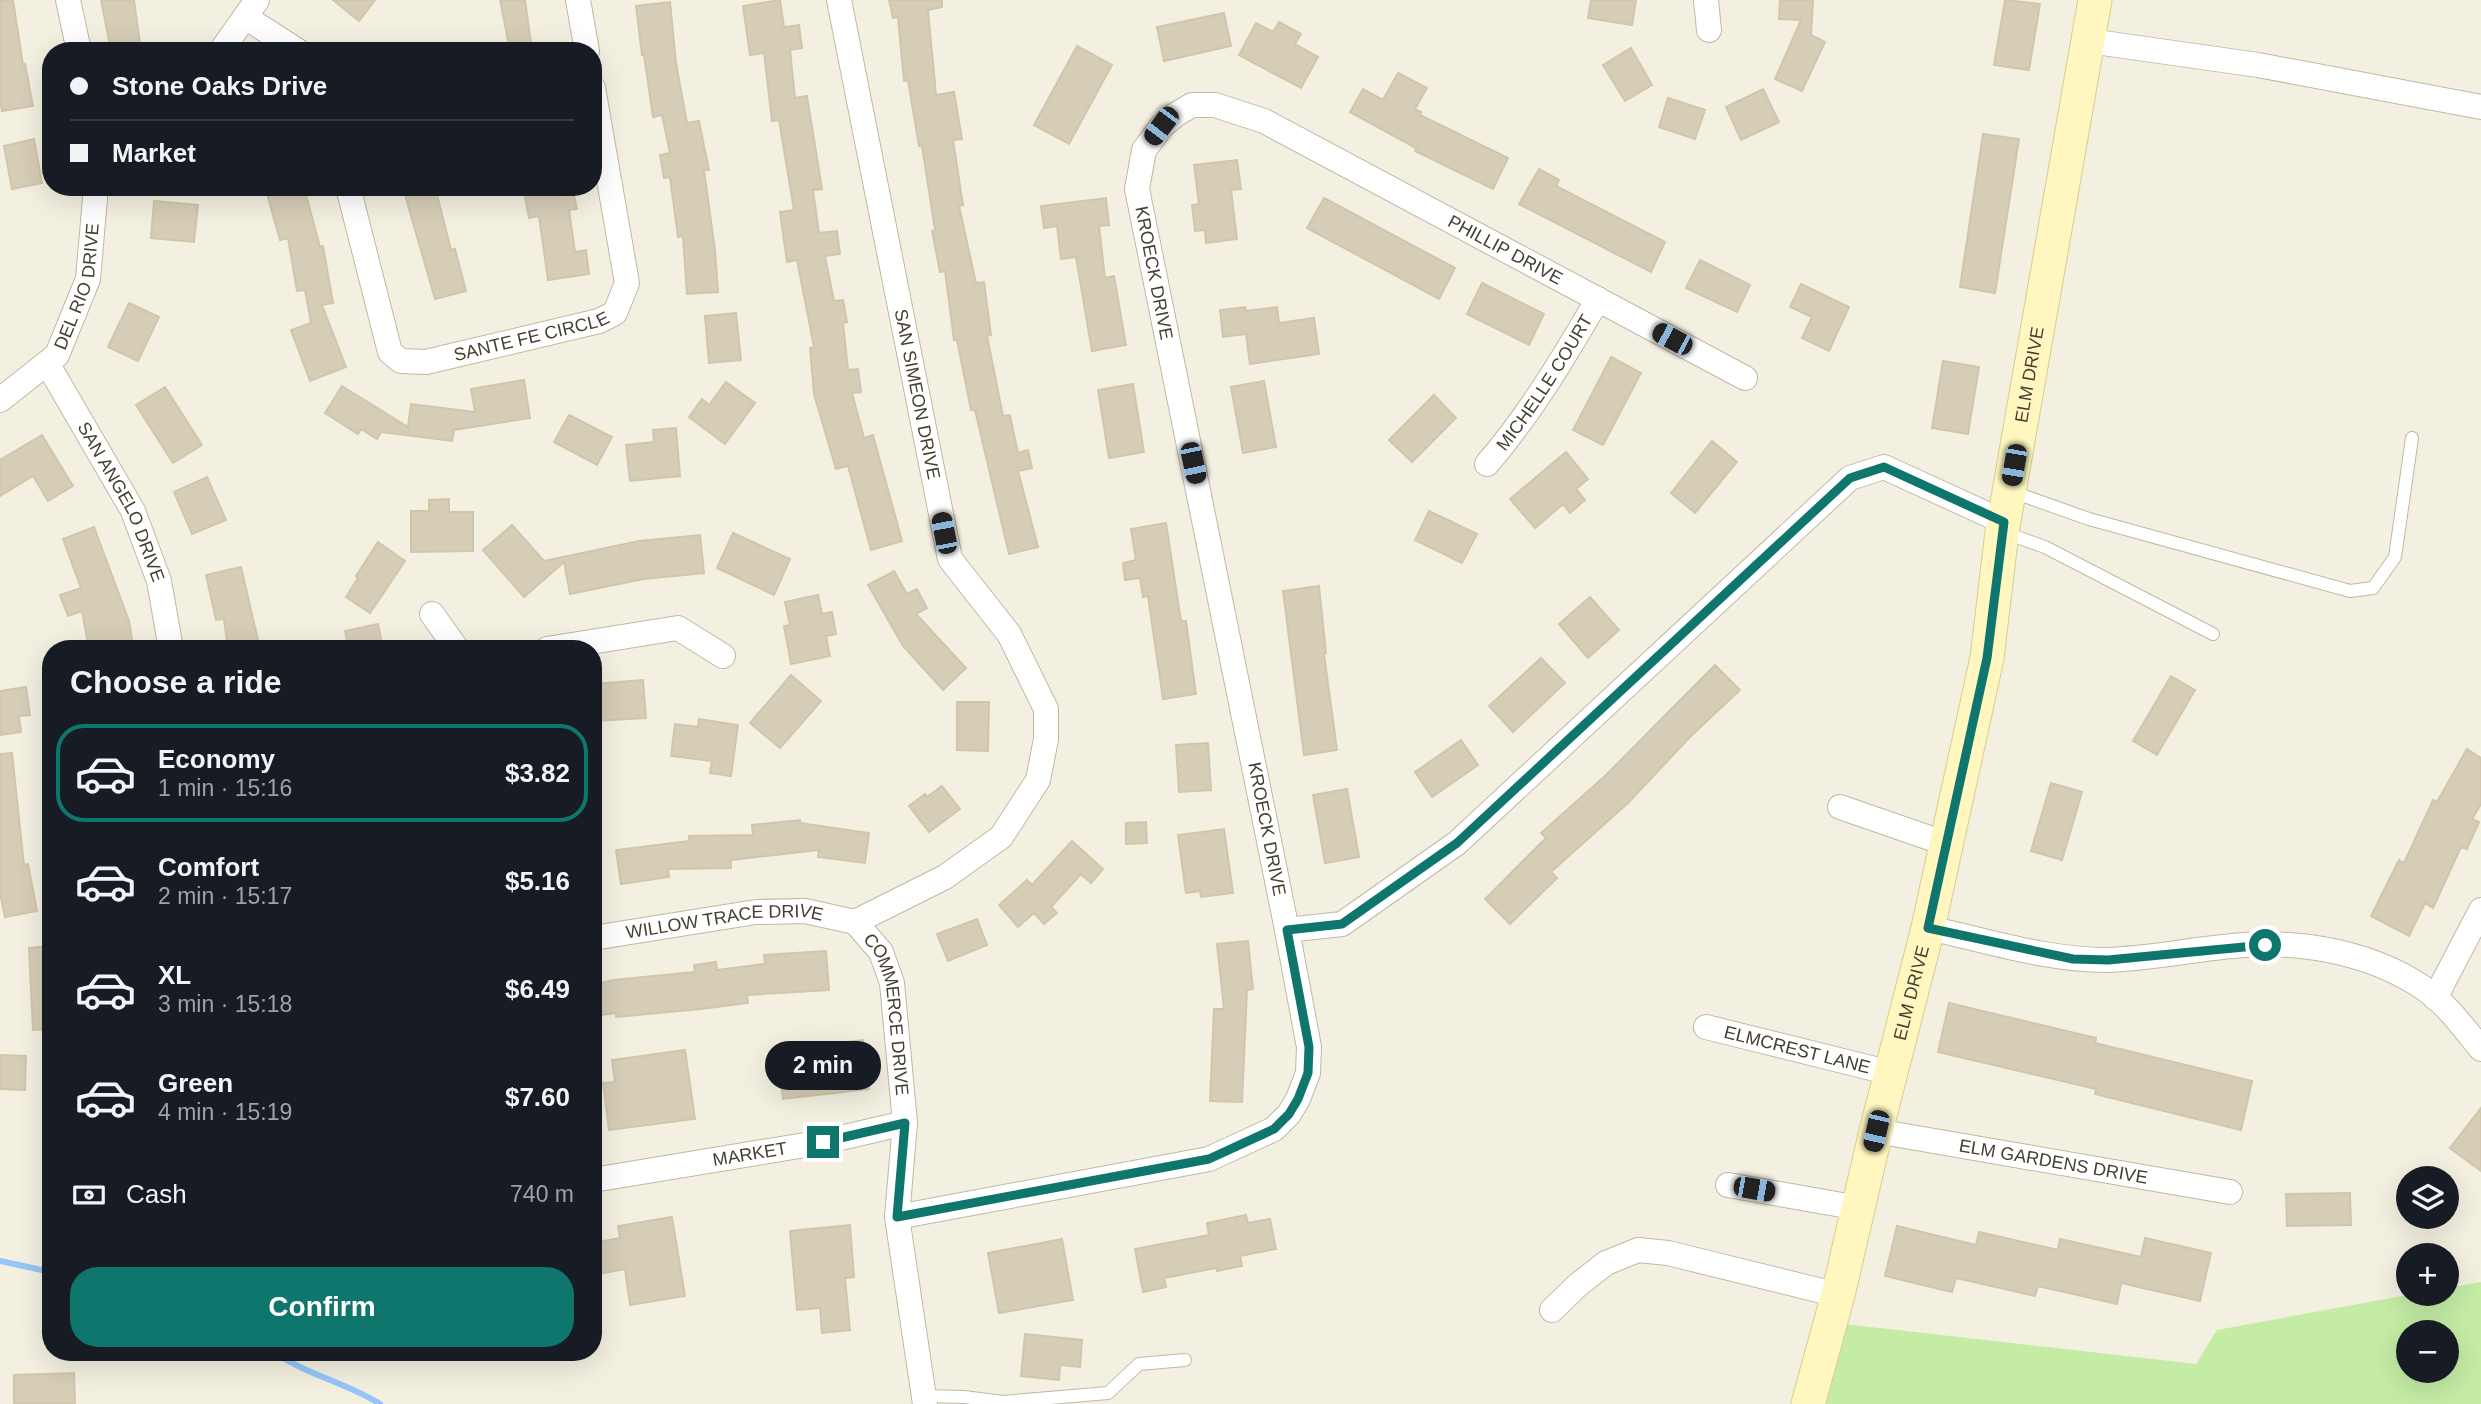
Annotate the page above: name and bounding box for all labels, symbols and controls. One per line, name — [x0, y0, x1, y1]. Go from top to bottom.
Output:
text: Stone Oaks Drive — [112, 71, 327, 101]
car — [1140, 103, 1183, 149]
text: Market — [112, 138, 196, 168]
street label: KROECK DRIVE — [1131, 204, 1177, 342]
street label: PHILLIP DRIVE — [1445, 211, 1566, 289]
street label: DEL RIO DRIVE — [50, 222, 103, 353]
street label: SANTE FE CIRCLE — [452, 307, 613, 365]
street label: SAN SIMEON DRIVE — [891, 307, 944, 481]
street label: MICHELLE COURT — [1492, 311, 1597, 454]
car — [1649, 320, 1696, 358]
street label: ELM DRIVE — [2011, 325, 2048, 424]
street label: SAN ANGELO DRIVE — [73, 418, 168, 585]
car — [1179, 440, 1208, 486]
car — [2001, 442, 2028, 488]
car — [930, 510, 959, 556]
text: Choose a ride — [70, 664, 282, 700]
icon: car — [74, 742, 137, 805]
text: Economy — [158, 744, 275, 774]
text: $3.82 — [505, 758, 570, 788]
street label: KROECK DRIVE — [1244, 760, 1290, 898]
text: 1 min · 15:16 — [158, 775, 292, 801]
icon: car — [74, 850, 137, 913]
text: Comfort — [158, 852, 259, 882]
text: $5.16 — [505, 866, 570, 896]
text: 2 min · 15:17 — [158, 883, 292, 909]
street label: WILLOW TRACE DRIVE — [625, 900, 825, 943]
street label: COMMERCE DRIVE — [860, 929, 912, 1096]
route start — [2249, 929, 2281, 961]
street label: ELM DRIVE — [1890, 943, 1933, 1042]
icon: car — [74, 958, 137, 1021]
text: XL — [158, 960, 191, 990]
text: $6.49 — [505, 974, 570, 1004]
text: 3 min · 15:18 — [158, 991, 292, 1017]
street label: ELMCREST LANE — [1722, 1022, 1872, 1077]
callout: 2 min — [765, 1040, 881, 1090]
text: 2 min — [793, 1052, 853, 1078]
icon: car — [74, 1066, 137, 1129]
text: Green — [158, 1068, 233, 1098]
text: $7.60 — [505, 1082, 570, 1112]
text: 4 min · 15:19 — [158, 1099, 292, 1125]
car — [1862, 1108, 1891, 1154]
route end — [807, 1126, 839, 1158]
street label: ELM GARDENS DRIVE — [1957, 1135, 2149, 1188]
street label: MARKET — [711, 1138, 789, 1170]
map controls — [2396, 1166, 2459, 1383]
button: layers — [2396, 1166, 2459, 1229]
car — [1732, 1175, 1777, 1203]
icon: cash — [70, 1176, 108, 1214]
text: Cash — [126, 1179, 187, 1209]
text: 740 m — [510, 1181, 574, 1207]
button: + — [2396, 1243, 2459, 1306]
button: Confirm — [70, 1267, 574, 1347]
button: − — [2396, 1320, 2459, 1383]

